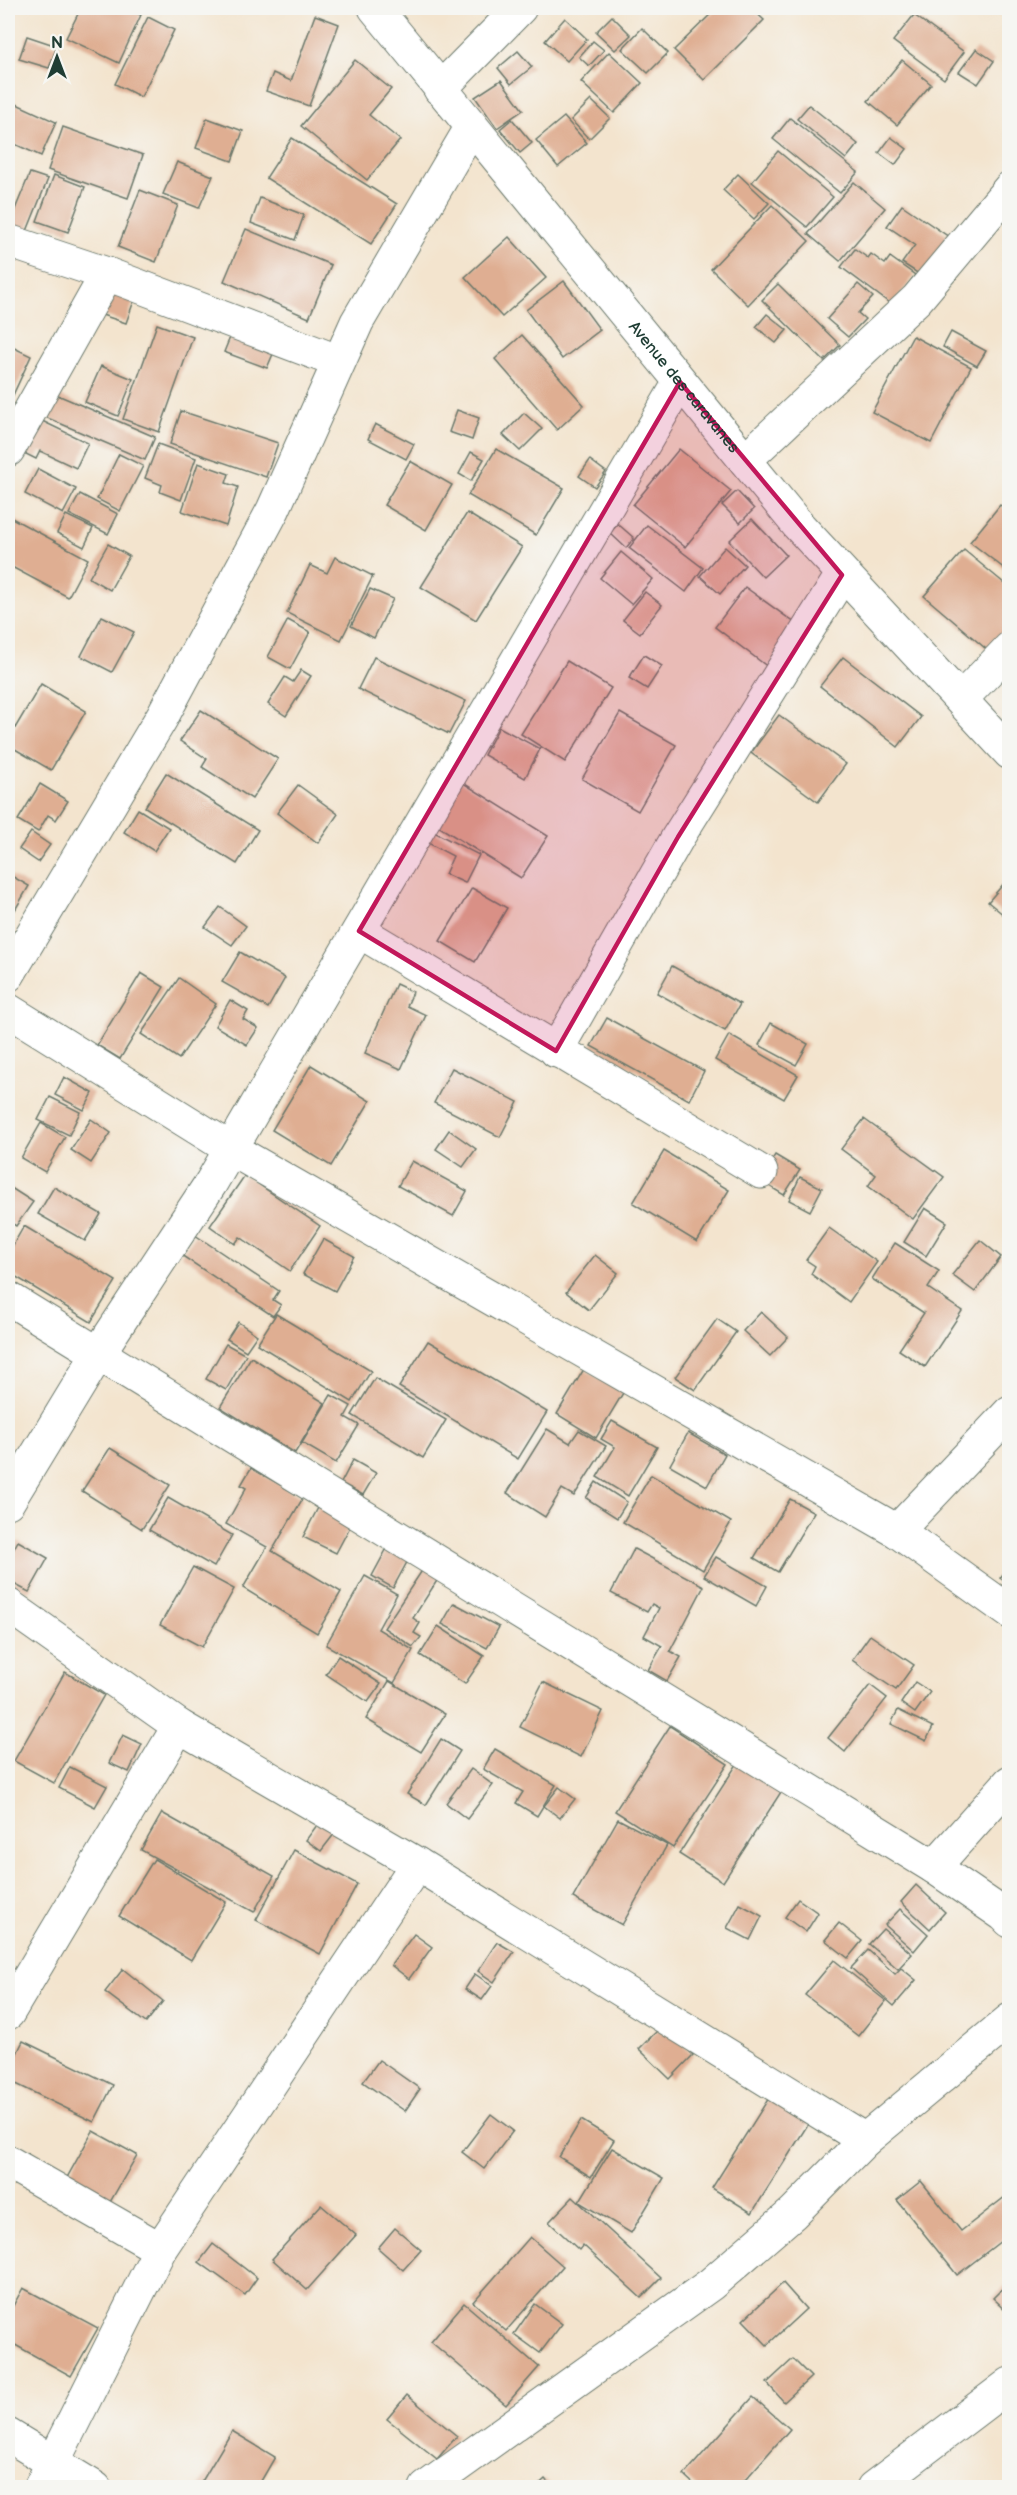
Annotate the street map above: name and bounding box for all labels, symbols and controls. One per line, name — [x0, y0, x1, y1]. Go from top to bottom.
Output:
north arrow — [27, 27, 87, 87]
text: N — [51, 34, 63, 53]
street label: Avenue des caravanes — [624, 318, 743, 457]

